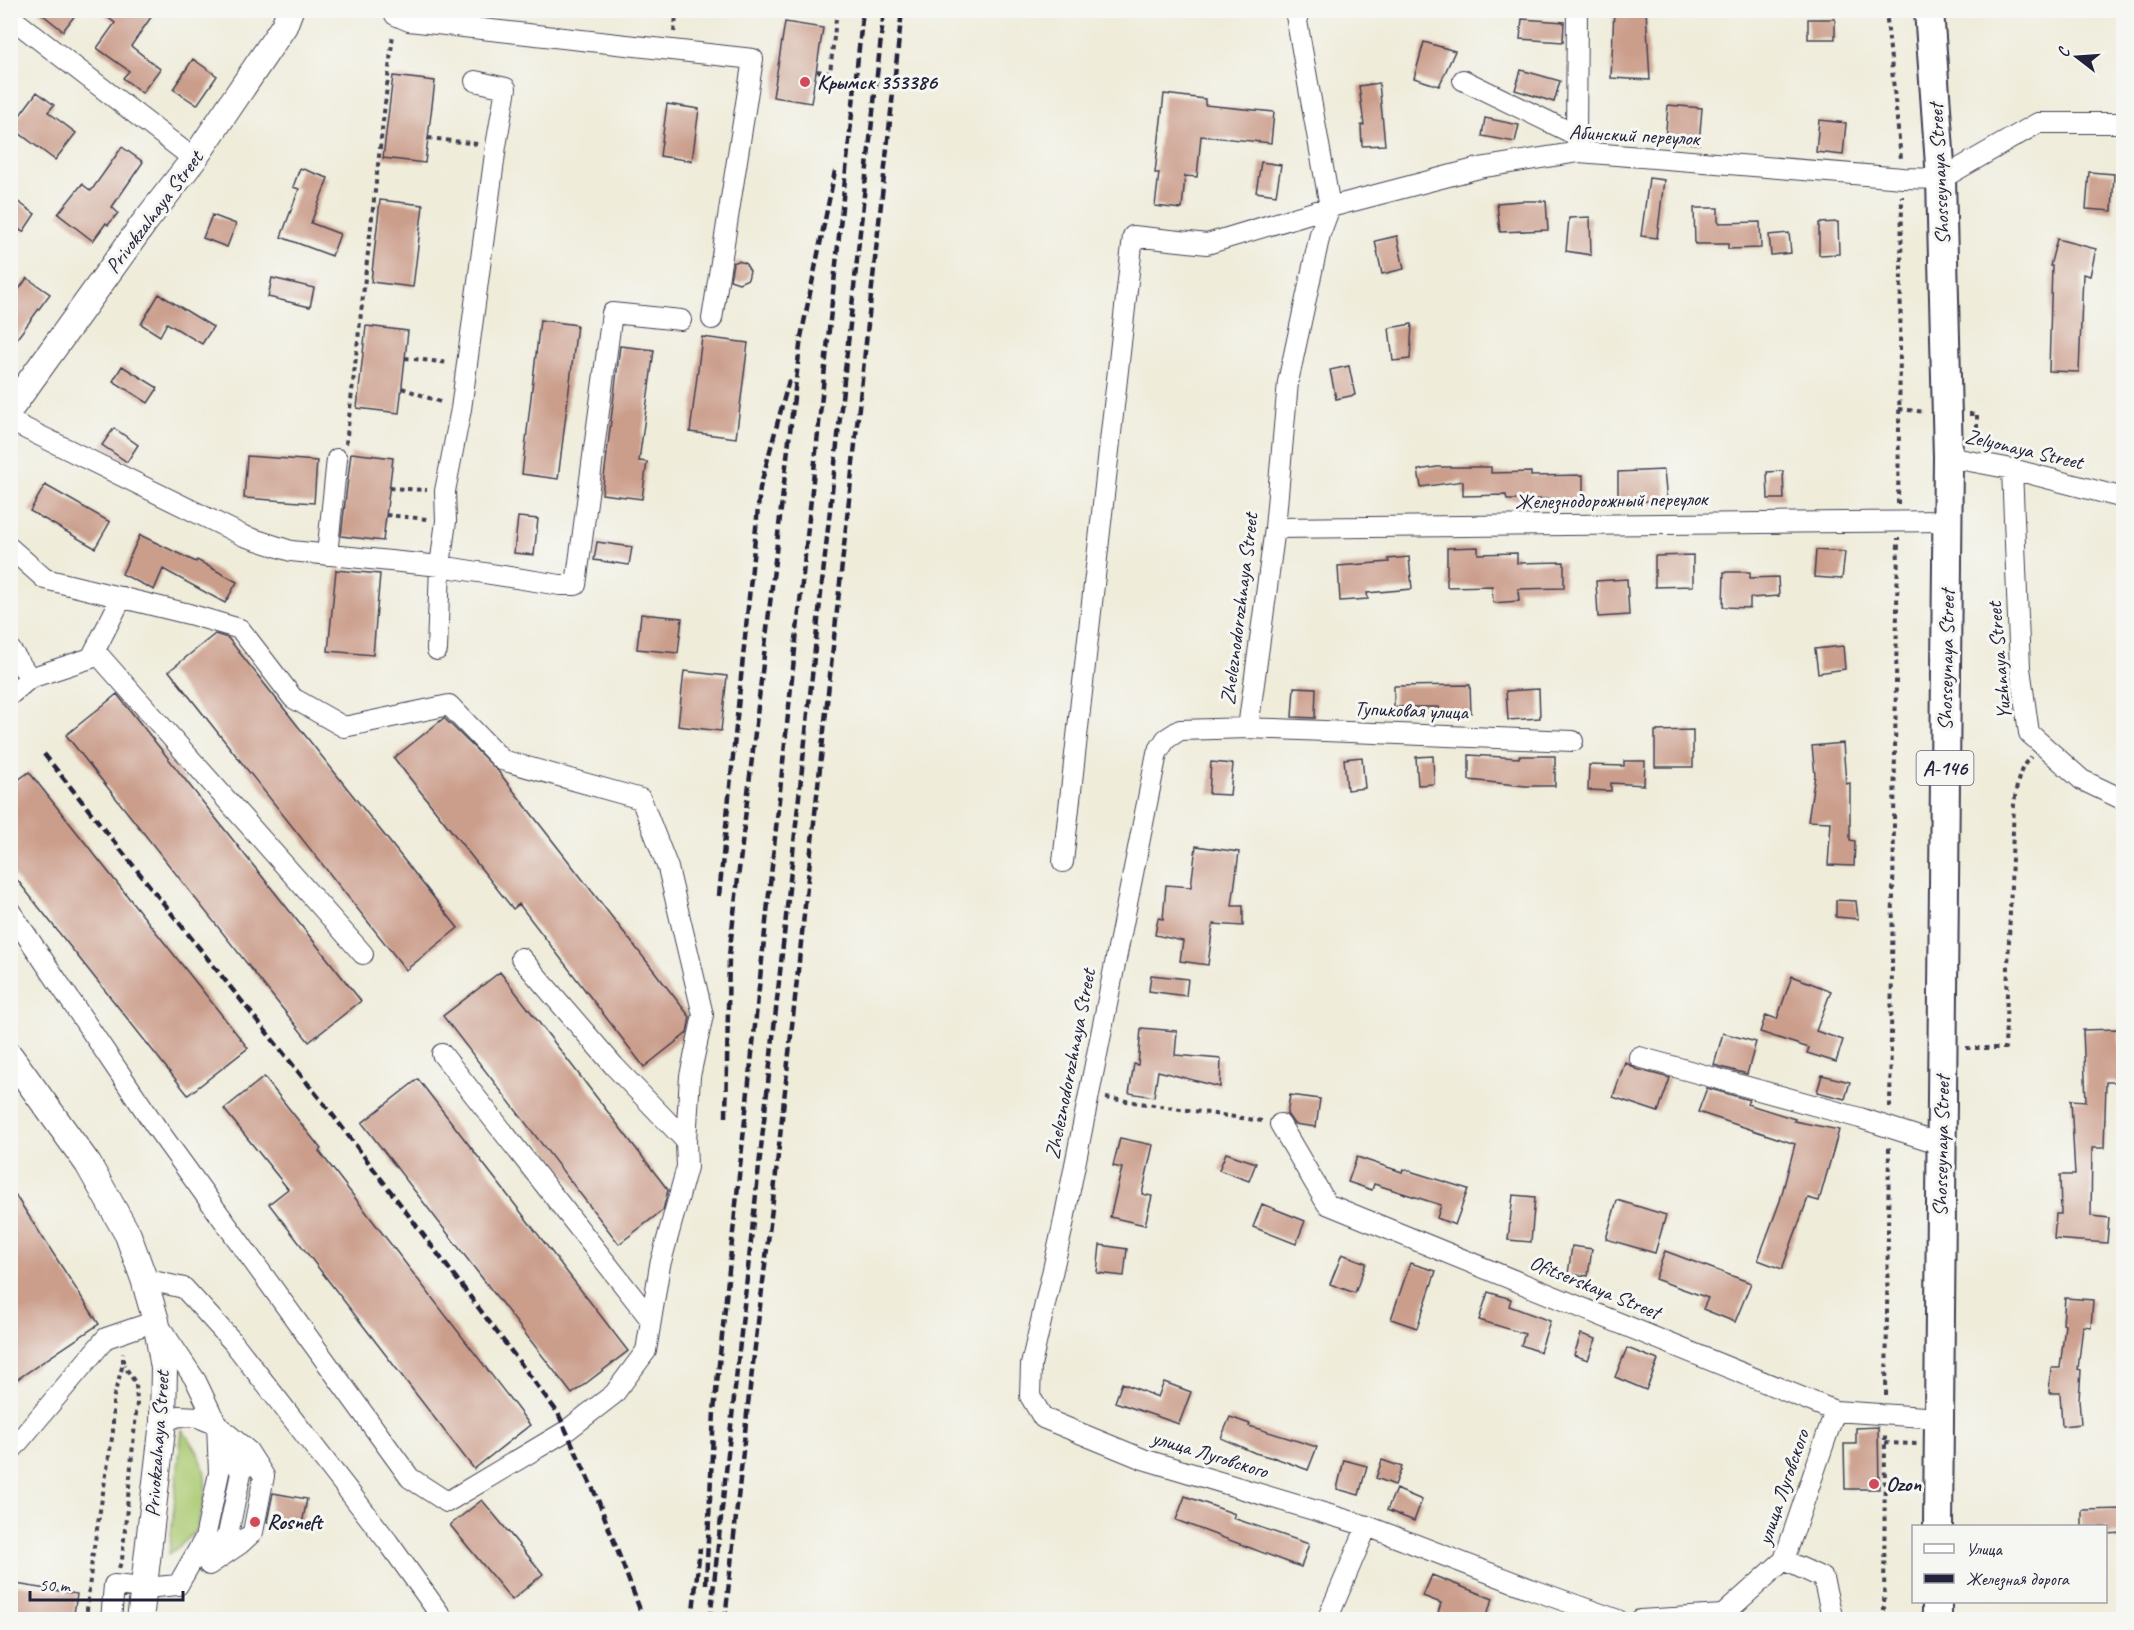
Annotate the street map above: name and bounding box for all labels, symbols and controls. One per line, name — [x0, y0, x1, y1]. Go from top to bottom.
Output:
north arrow — [2047, 27, 2107, 87]
text: С — [2053, 44, 2075, 60]
place label: Крымск 353386 — [817, 69, 939, 95]
marker: Крымск 353386 — [798, 75, 812, 89]
street label: Shosseynaya Street — [1922, 100, 1956, 245]
street label: Абинский переулок — [1568, 119, 1702, 152]
street label: Privokzalnaya Street — [100, 144, 210, 278]
street label: Zelyonaya Street — [1963, 423, 2087, 476]
street label: Железнодорожный переулок — [1515, 485, 1710, 515]
street label: Zheleznodorozhnaya Street — [1214, 510, 1264, 706]
street label: Shosseynaya Street — [1932, 586, 1960, 731]
street label: Yuzhnaya Street — [1981, 599, 2017, 721]
street label: Тупиковая улица — [1354, 695, 1470, 725]
road number: А-146 — [1916, 751, 1974, 785]
street label: Zheleznodorozhnaya Street — [1039, 965, 1102, 1161]
street label: Shosseynaya Street — [1927, 1072, 1955, 1217]
street label: Ofitserskaya Street — [1526, 1249, 1667, 1326]
street label: Privokzalnaya Street — [139, 1368, 175, 1518]
street label: улица Луговского — [1147, 1423, 1273, 1484]
street label: улица Луговского — [1751, 1425, 1815, 1550]
place label: Ozon — [1886, 1471, 1921, 1497]
marker: Ozon — [1867, 1477, 1881, 1491]
place label: Rosneft — [267, 1509, 325, 1535]
marker: Rosneft — [248, 1515, 262, 1529]
legend — [1912, 1525, 2107, 1603]
text: Улица — [1966, 1538, 2003, 1560]
scale bar — [30, 1564, 183, 1602]
text: Железная дорога — [1966, 1568, 2070, 1591]
text: 50 m — [39, 1574, 72, 1596]

